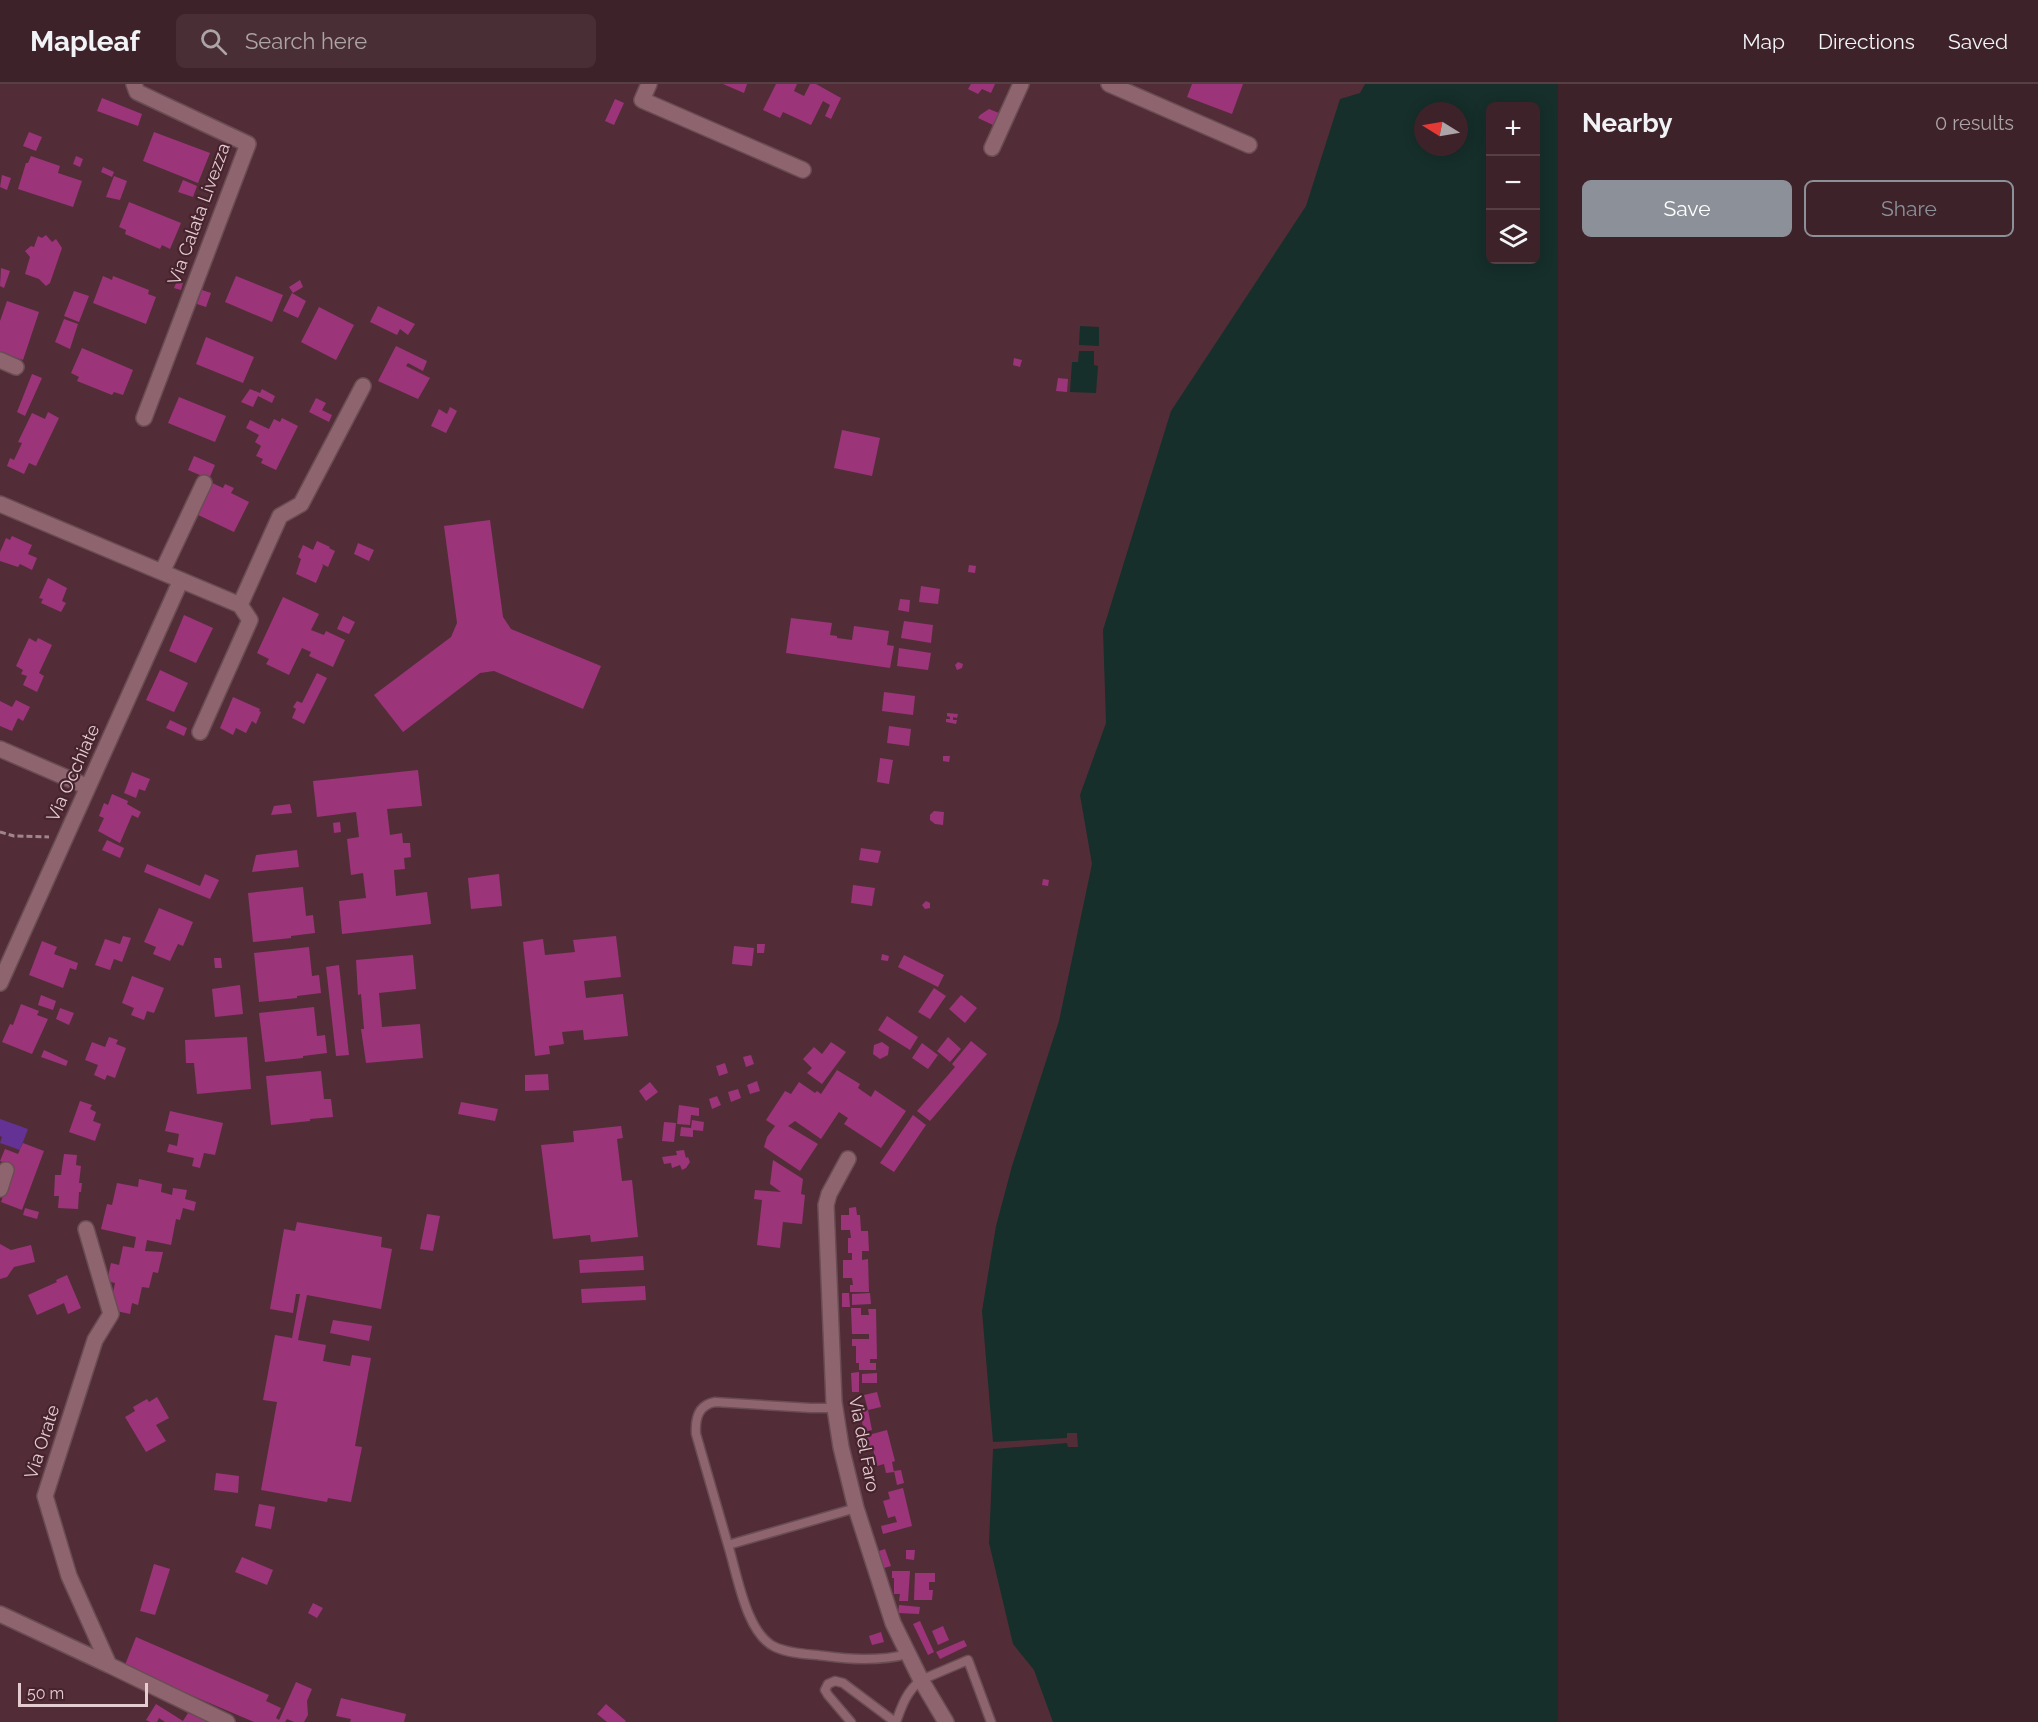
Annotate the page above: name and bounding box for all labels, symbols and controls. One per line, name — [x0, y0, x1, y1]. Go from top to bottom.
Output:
search box — [176, 14, 596, 68]
text: Mapleaf — [30, 25, 140, 58]
icon: search — [197, 25, 230, 58]
text: Search here — [245, 28, 367, 54]
text: Map — [1742, 29, 1785, 54]
text: Directions — [1818, 29, 1915, 54]
text: Saved — [1948, 29, 2008, 54]
north arrow — [1414, 102, 1468, 156]
map controls — [1486, 102, 1540, 264]
button: + — [1486, 102, 1540, 156]
text: Nearby — [1582, 108, 1672, 138]
text: 0 results — [1935, 111, 2014, 135]
street label: Via Calata Livezza — [163, 140, 234, 288]
button: − — [1486, 156, 1540, 210]
button: Save — [1582, 180, 1792, 237]
button: Share — [1804, 180, 2014, 237]
button: layers — [1486, 210, 1540, 264]
street label: Via Occhiate — [42, 720, 104, 825]
street label: Via del Faro — [845, 1394, 884, 1494]
street label: Via Orate — [20, 1402, 63, 1481]
scale bar — [18, 1680, 148, 1708]
text: 50 m — [27, 1684, 64, 1703]

